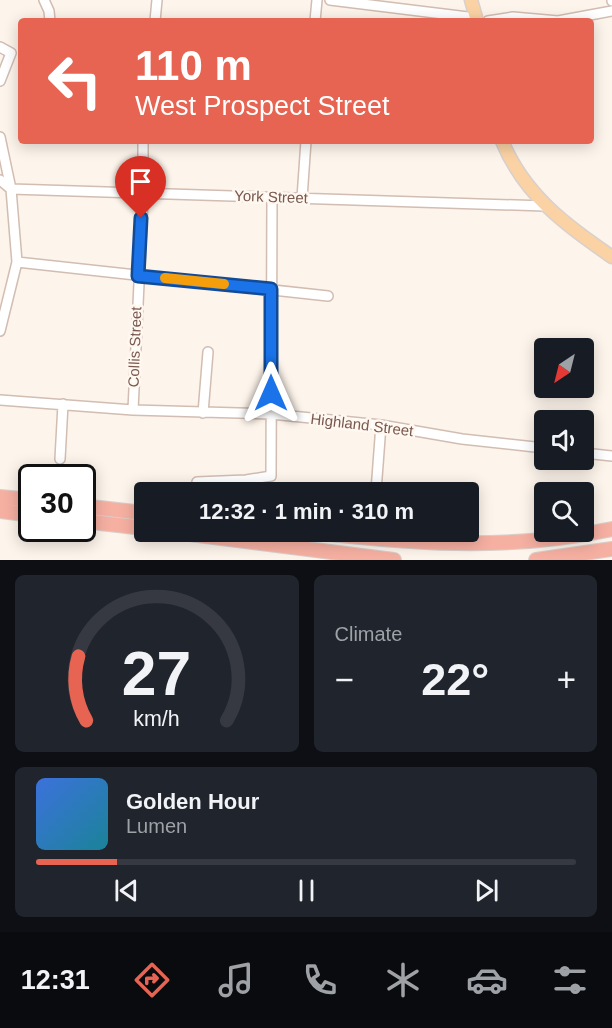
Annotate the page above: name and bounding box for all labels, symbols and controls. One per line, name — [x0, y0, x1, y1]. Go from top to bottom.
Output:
icon: left — [36, 42, 114, 120]
text: 110 m — [135, 42, 252, 89]
text: West Prospect Street — [135, 91, 390, 121]
pin — [115, 156, 166, 218]
icon: arrive — [124, 165, 157, 198]
street label: York Street — [234, 187, 309, 206]
street label: Collis Street — [125, 305, 144, 388]
north arrow — [534, 338, 594, 398]
map controls — [534, 338, 594, 542]
position arrow — [239, 361, 303, 425]
street label: Highland Street — [310, 410, 415, 439]
button: sound — [534, 410, 594, 470]
speed limit sign: 30 — [18, 464, 96, 542]
button: search — [534, 482, 594, 542]
text: 12:32 · 1 min · 310 m — [199, 499, 414, 524]
text: Climate — [335, 623, 402, 645]
text: 27 — [122, 639, 191, 708]
text: 22° — [421, 654, 489, 705]
text: − — [335, 661, 354, 698]
text: + — [557, 661, 576, 698]
text: km/h — [134, 707, 180, 731]
text: Golden Hour — [126, 789, 259, 814]
text: Lumen — [126, 815, 187, 837]
icon: previous — [110, 874, 143, 907]
icon: pause — [290, 874, 323, 907]
icon: next — [470, 874, 503, 907]
icon: directions — [131, 959, 173, 1001]
icon: music — [215, 959, 257, 1001]
icon: phone — [299, 959, 341, 1001]
icon: climate — [382, 959, 424, 1001]
icon: car — [466, 959, 508, 1001]
icon: filters — [549, 959, 591, 1001]
text: 12:31 — [21, 965, 90, 995]

